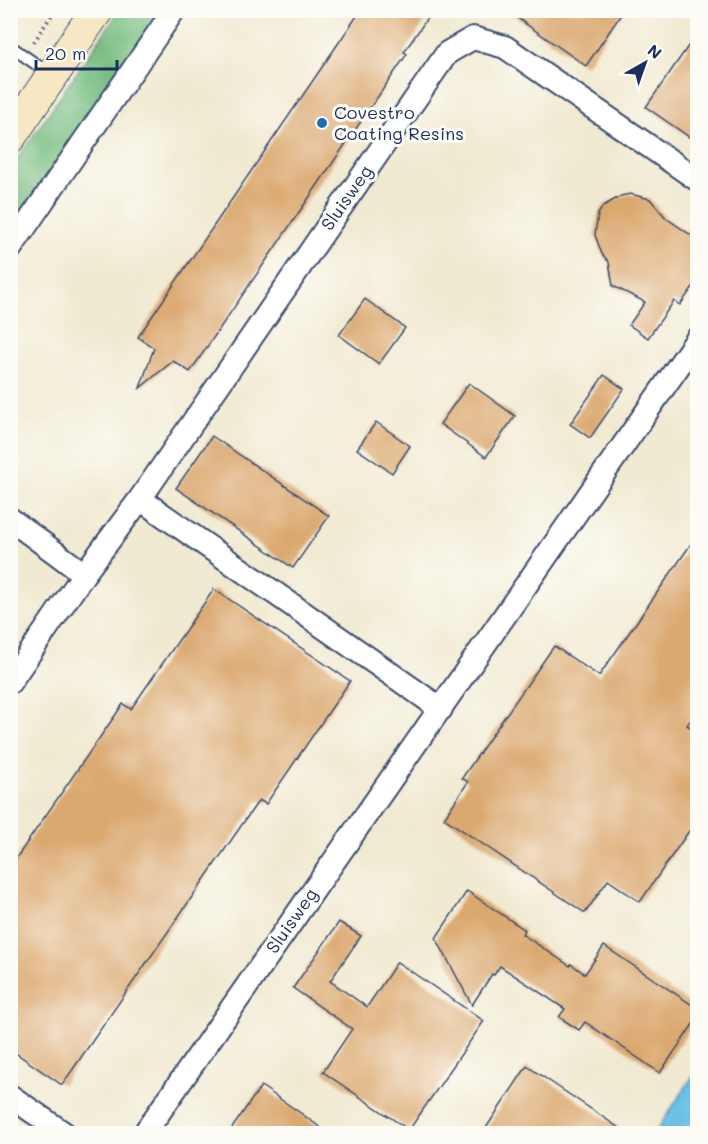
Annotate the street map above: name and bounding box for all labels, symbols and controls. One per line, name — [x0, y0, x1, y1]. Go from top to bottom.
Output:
scale bar — [36, 33, 117, 71]
north arrow — [615, 33, 675, 93]
text: N — [644, 39, 666, 63]
text: 20 m — [45, 41, 86, 65]
place label: Covestro Coating Resins — [334, 100, 464, 145]
marker: Covestro Coating Resins — [315, 116, 329, 130]
street label: Sluisweg — [315, 160, 377, 235]
street label: Sluisweg — [260, 883, 322, 958]

